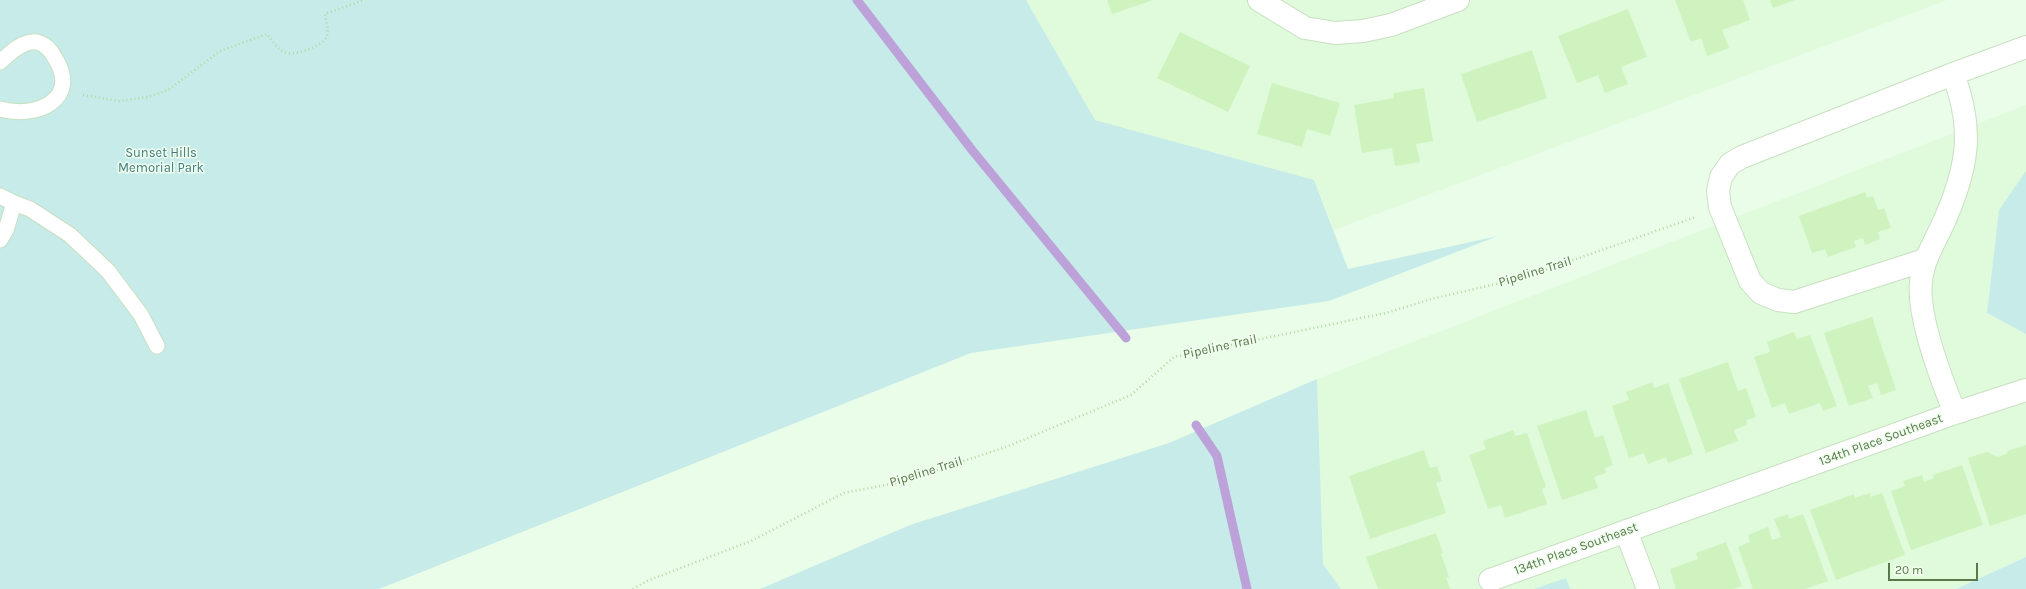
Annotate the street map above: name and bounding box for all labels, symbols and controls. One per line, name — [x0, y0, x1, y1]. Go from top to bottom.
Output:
park label: Sunset Hills Memorial Park — [118, 145, 204, 176]
street label: Pipeline Trail — [1497, 254, 1573, 290]
street label: Pipeline Trail — [1182, 332, 1258, 362]
street label: 134th Place Southeast — [1817, 410, 1945, 470]
street label: Pipeline Trail — [888, 454, 964, 490]
street label: 134th Place Southeast — [1512, 519, 1640, 579]
scale bar — [1890, 555, 1980, 581]
text: 20 m — [1895, 563, 1923, 577]

